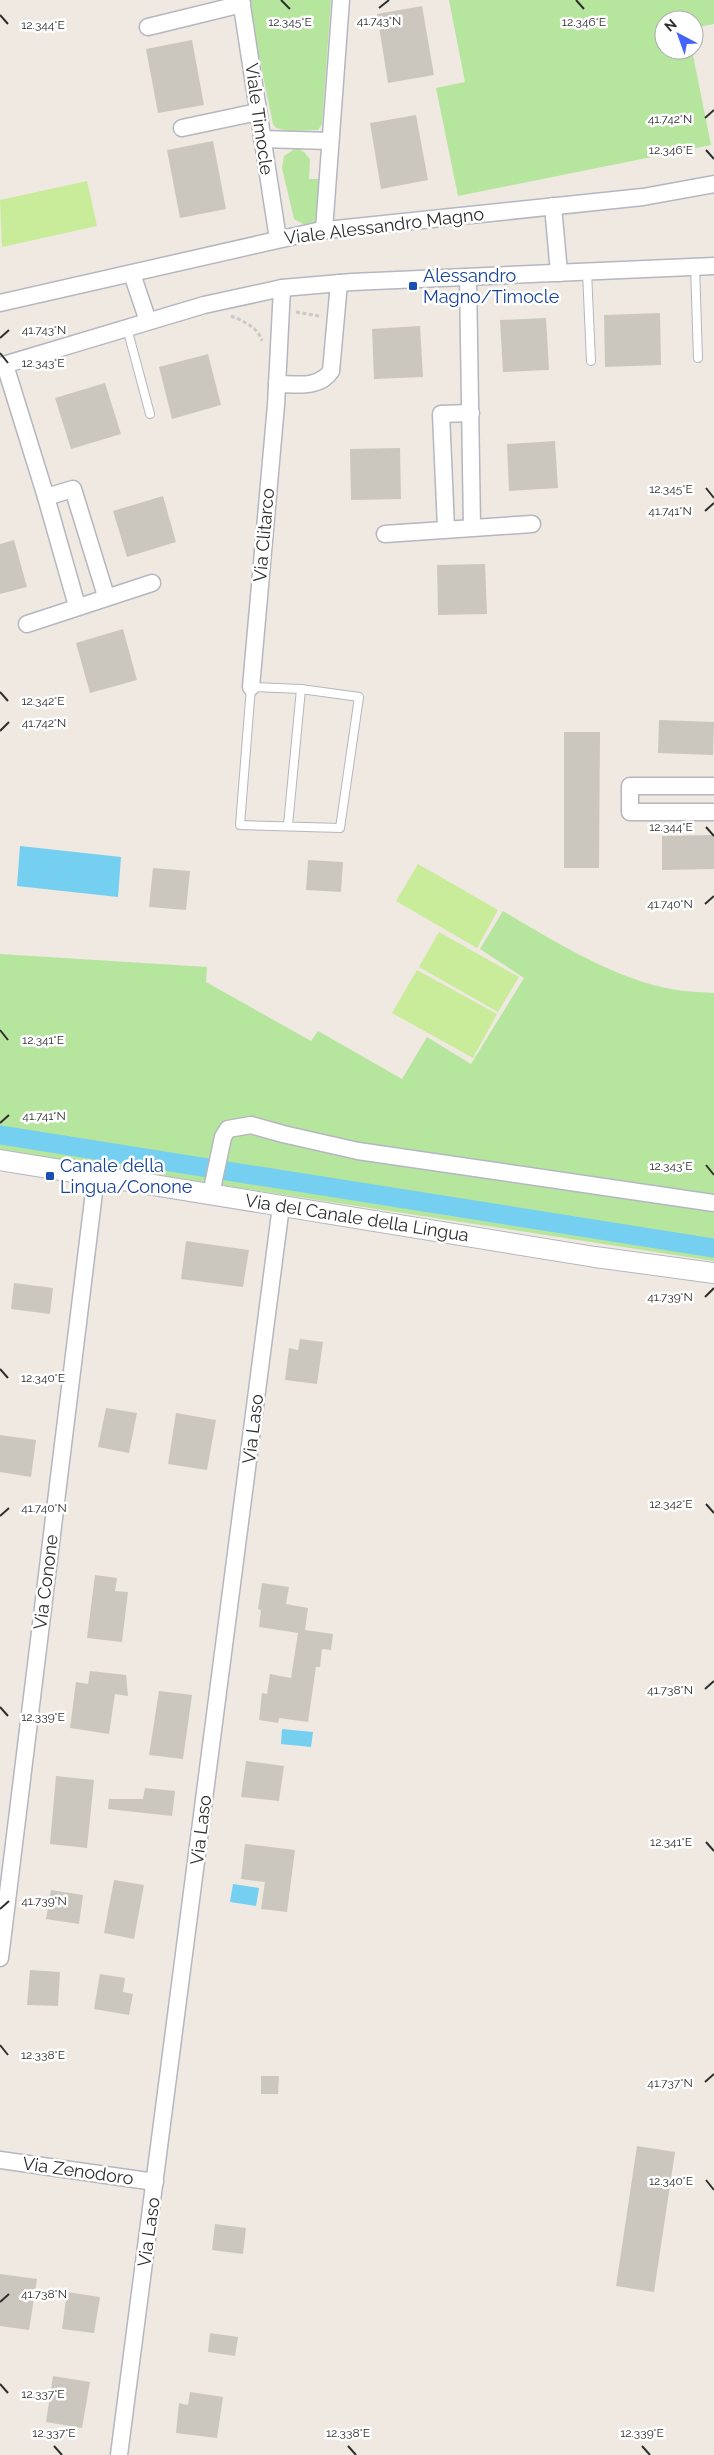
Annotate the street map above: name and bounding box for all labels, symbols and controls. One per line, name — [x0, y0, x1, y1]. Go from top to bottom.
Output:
north arrow — [654, 10, 704, 60]
text: 41.743°N — [357, 14, 401, 28]
text: 12.345°E — [268, 15, 312, 29]
text: 12.346°E — [562, 15, 606, 29]
text: N — [661, 16, 680, 35]
text: 12.344°E — [21, 18, 65, 32]
street label: Viale Timocle — [241, 62, 278, 177]
text: 41.742°N — [648, 112, 692, 126]
text: 12.346°E — [649, 143, 693, 157]
street label: Viale Alessandro Magno — [283, 203, 485, 248]
place label: Alessandro Magno/Timocle — [423, 265, 560, 307]
marker: Alessandro Magno/Timocle — [407, 280, 419, 292]
text: 41.743°N — [22, 323, 66, 337]
text: 12.343°E — [21, 356, 65, 370]
text: 12.345°E — [649, 482, 693, 496]
street label: Via Clitarco — [249, 487, 278, 583]
text: 41.741°N — [648, 504, 692, 518]
text: 12.342°E — [21, 694, 65, 708]
text: 41.742°N — [22, 716, 66, 730]
text: 12.344°E — [649, 820, 693, 834]
text: 41.740°N — [647, 897, 693, 911]
text: 12.341°E — [22, 1033, 64, 1047]
text: 41.741°N — [22, 1109, 66, 1123]
place label: Canale della Lingua/Conone — [60, 1155, 193, 1197]
text: 12.343°E — [649, 1159, 693, 1173]
marker: Canale della Lingua/Conone — [44, 1170, 56, 1182]
street label: Via del Canale della Lingua — [244, 1189, 470, 1246]
text: 41.739°N — [647, 1290, 693, 1304]
text: 12.340°E — [21, 1371, 65, 1385]
street label: Via Laso — [238, 1393, 267, 1465]
text: 12.342°E — [649, 1497, 693, 1511]
text: 41.740°N — [21, 1501, 67, 1515]
street label: Via Conone — [29, 1533, 62, 1631]
text: 41.738°N — [647, 1683, 693, 1697]
text: 12.339°E — [21, 1710, 65, 1724]
street label: Via Laso — [186, 1794, 215, 1866]
text: 12.341°E — [650, 1835, 692, 1849]
text: 41.739°N — [21, 1894, 67, 1908]
text: 12.338°E — [21, 2048, 65, 2062]
text: 41.737°N — [647, 2076, 693, 2090]
street label: Via Zenodoro — [21, 2152, 135, 2189]
text: 12.340°E — [649, 2174, 693, 2188]
street label: Via Laso — [133, 2195, 164, 2268]
text: 41.738°N — [21, 2287, 67, 2301]
text: 12.337°E — [21, 2387, 65, 2401]
text: 12.337°E — [32, 2426, 76, 2440]
text: 12.338°E — [326, 2426, 370, 2440]
text: 12.339°E — [620, 2426, 664, 2440]

